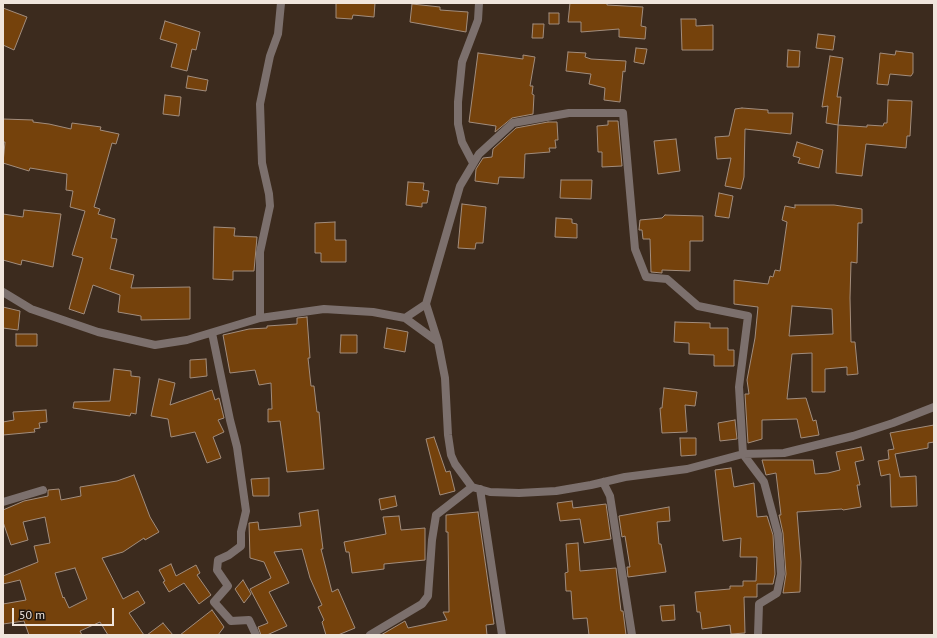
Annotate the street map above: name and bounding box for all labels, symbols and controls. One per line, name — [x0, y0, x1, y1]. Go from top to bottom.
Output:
scale bar — [14, 600, 116, 626]
text: 50 m — [19, 607, 45, 622]

